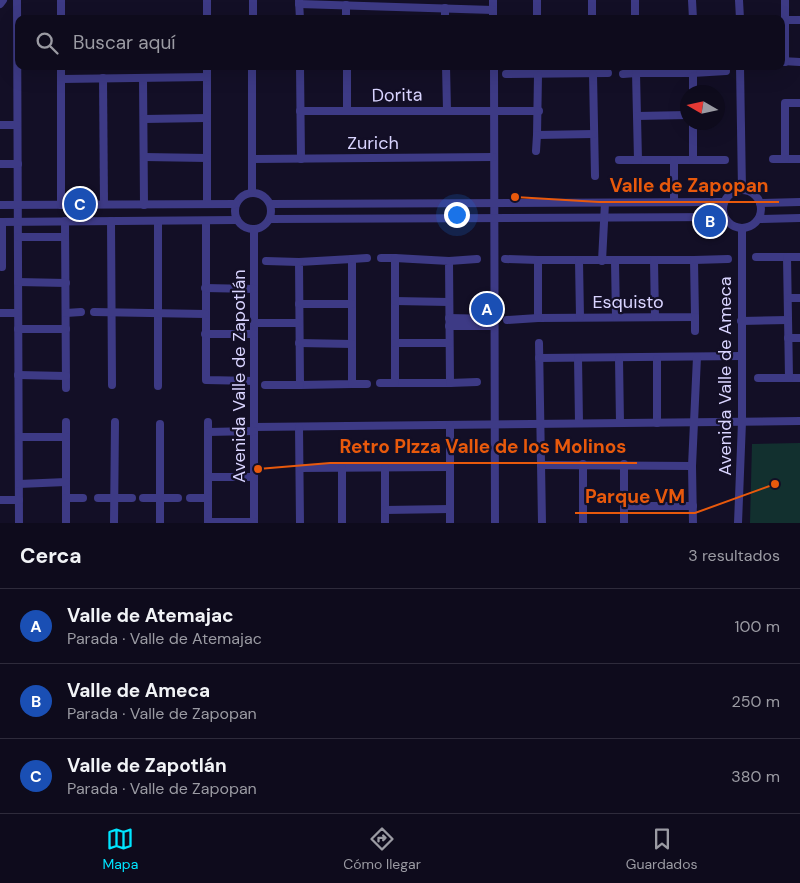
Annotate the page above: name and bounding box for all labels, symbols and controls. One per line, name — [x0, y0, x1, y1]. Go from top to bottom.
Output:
search box — [15, 15, 785, 70]
icon: search — [33, 29, 61, 57]
text: Buscar aquí — [73, 30, 176, 55]
street label: Dorita — [371, 83, 423, 107]
north arrow — [680, 85, 725, 130]
street label: Zurich — [347, 131, 399, 155]
callout: Valle de Zapopan — [599, 168, 779, 202]
text: Valle de Zapopan — [609, 173, 769, 198]
pin: C — [64, 185, 96, 223]
your location — [444, 202, 470, 228]
pin: B — [694, 202, 726, 240]
street label: Avenida Valle de Zapotlán — [227, 269, 251, 483]
street label: Avenida Valle de Ameca — [713, 276, 737, 476]
pin: A — [471, 290, 503, 328]
street label: Esquisto — [592, 290, 664, 314]
callout: Retro PIzza Valle de los Molinos — [330, 429, 637, 463]
text: Retro PIzza Valle de los Molinos — [340, 434, 626, 459]
callout: Parque VM — [575, 479, 695, 513]
text: Parque VM — [585, 484, 685, 509]
text: Cerca — [20, 542, 82, 570]
text: 3 resultados — [688, 545, 780, 566]
text: Valle de Atemajac — [67, 603, 234, 628]
text: A — [30, 616, 42, 637]
text: 100 m — [735, 616, 780, 637]
text: Parada · Valle de Atemajac — [67, 628, 262, 649]
text: Valle de Ameca — [67, 678, 210, 703]
text: B — [31, 691, 41, 712]
text: 250 m — [732, 691, 780, 712]
text: Parada · Valle de Zapopan — [67, 703, 257, 724]
text: Valle de Zapotlán — [67, 753, 227, 778]
text: C — [30, 766, 42, 787]
text: 380 m — [731, 766, 780, 787]
text: Parada · Valle de Zapopan — [67, 778, 257, 799]
tab: Mapa — [102, 825, 138, 873]
tab: Cómo llegar — [343, 825, 421, 873]
tab: Guardados — [626, 825, 697, 873]

